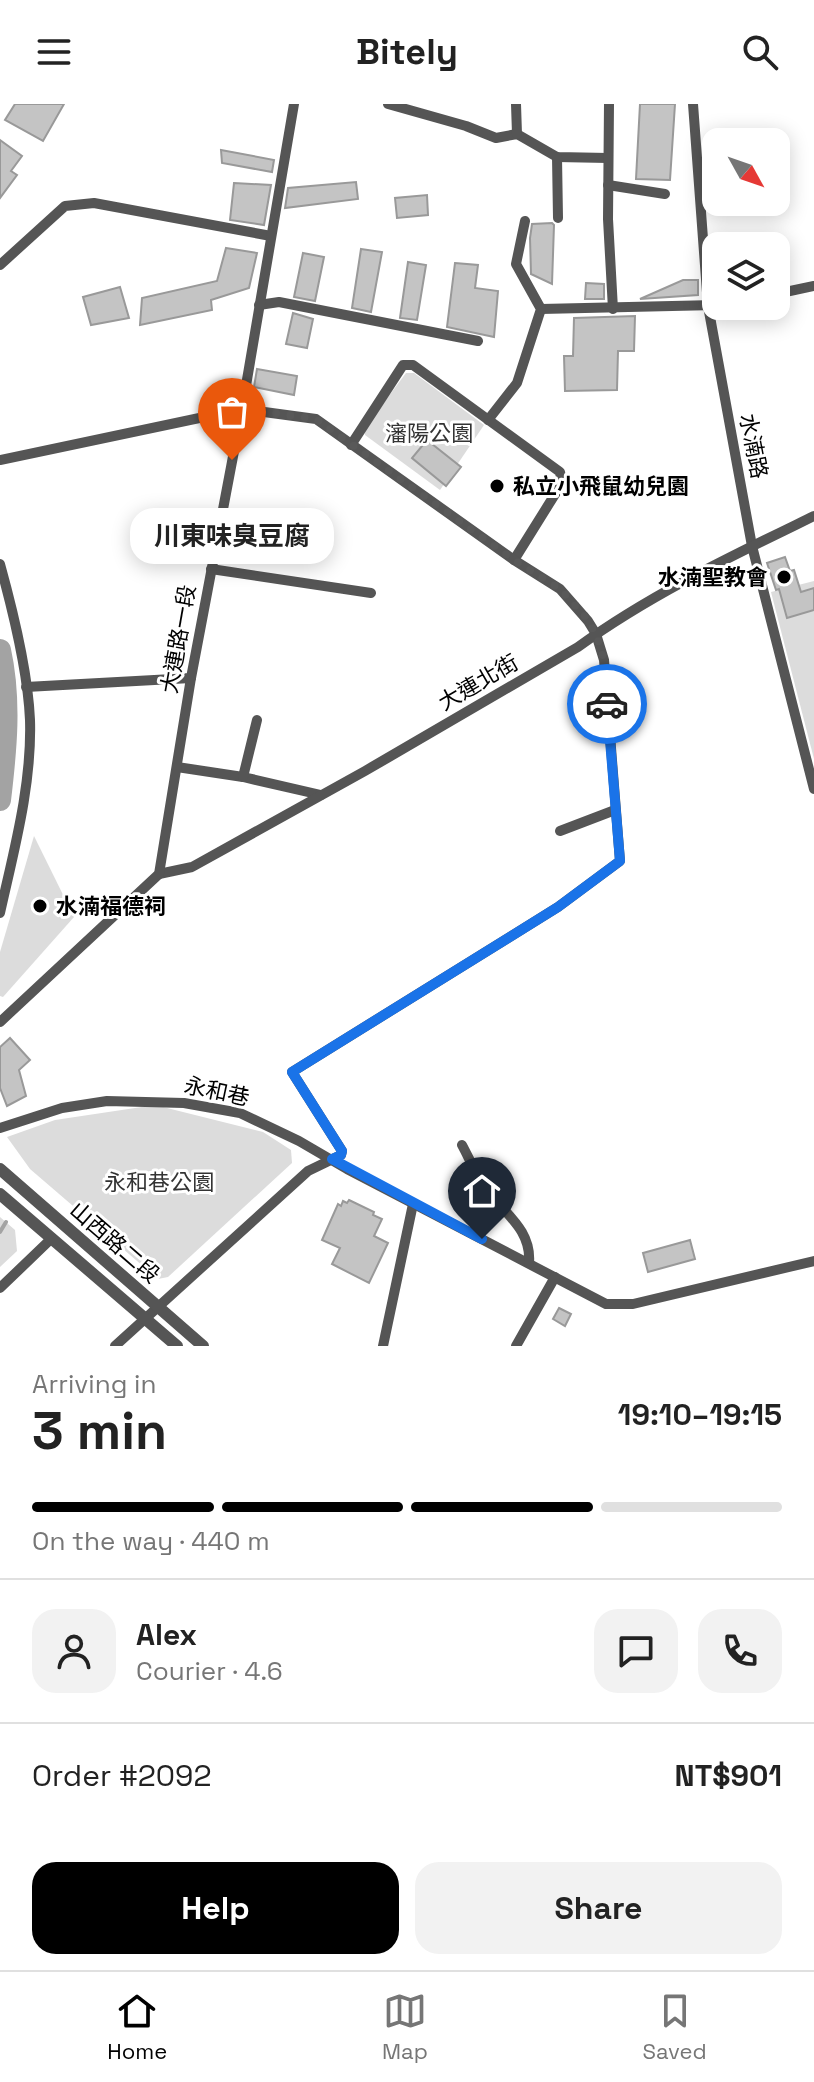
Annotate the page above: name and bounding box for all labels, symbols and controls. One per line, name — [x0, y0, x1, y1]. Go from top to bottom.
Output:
text: Bitely — [356, 29, 458, 75]
icon: menu — [32, 30, 76, 74]
icon: search — [738, 30, 782, 74]
north arrow — [702, 128, 790, 216]
map controls — [702, 128, 790, 320]
button: layers — [702, 232, 790, 320]
pin — [198, 378, 266, 460]
icon: bag — [210, 390, 254, 434]
street label: 水湳路 — [734, 411, 774, 481]
park label: 瀋陽公園 — [385, 419, 473, 447]
place label: 私立小飛鼠幼兒園 — [513, 472, 689, 500]
marker: 私立小飛鼠幼兒園 — [488, 477, 506, 495]
callout: 川東味臭豆腐 — [130, 508, 334, 564]
text: 川東味臭豆腐 — [154, 519, 310, 553]
place label: 水湳聖教會 — [658, 563, 768, 591]
marker: 水湳聖教會 — [775, 568, 793, 586]
street label: 大連路一段 — [155, 582, 201, 696]
street label: 大連北街 — [433, 648, 523, 716]
courier — [567, 664, 647, 744]
icon: car — [585, 682, 629, 726]
place label: 水湳福德祠 — [56, 892, 166, 920]
marker: 水湳福德祠 — [31, 897, 49, 915]
street label: 永和巷 — [182, 1070, 252, 1112]
pin — [448, 1157, 516, 1239]
park label: 永和巷公園 — [104, 1168, 214, 1196]
icon: home — [460, 1169, 504, 1213]
street label: 山西路二段 — [64, 1195, 166, 1289]
text: Arriving in — [32, 1367, 156, 1401]
text: 19:10–19:15 — [618, 1395, 782, 1434]
text: 3 min — [32, 1398, 167, 1464]
text: On the way · 440 m — [32, 1524, 270, 1558]
button: person — [32, 1609, 116, 1693]
button: chat — [594, 1609, 678, 1693]
button: phone — [698, 1609, 782, 1693]
text: Alex — [136, 1615, 197, 1654]
text: Courier · 4.6 — [136, 1654, 283, 1688]
text: Order #2092 — [32, 1756, 212, 1795]
text: NT$901 — [675, 1756, 782, 1795]
button: Help — [32, 1862, 399, 1954]
button: Share — [415, 1862, 782, 1954]
tab: Home — [107, 1989, 167, 2065]
tab: Map — [382, 1989, 428, 2065]
tab: Saved — [642, 1989, 707, 2065]

